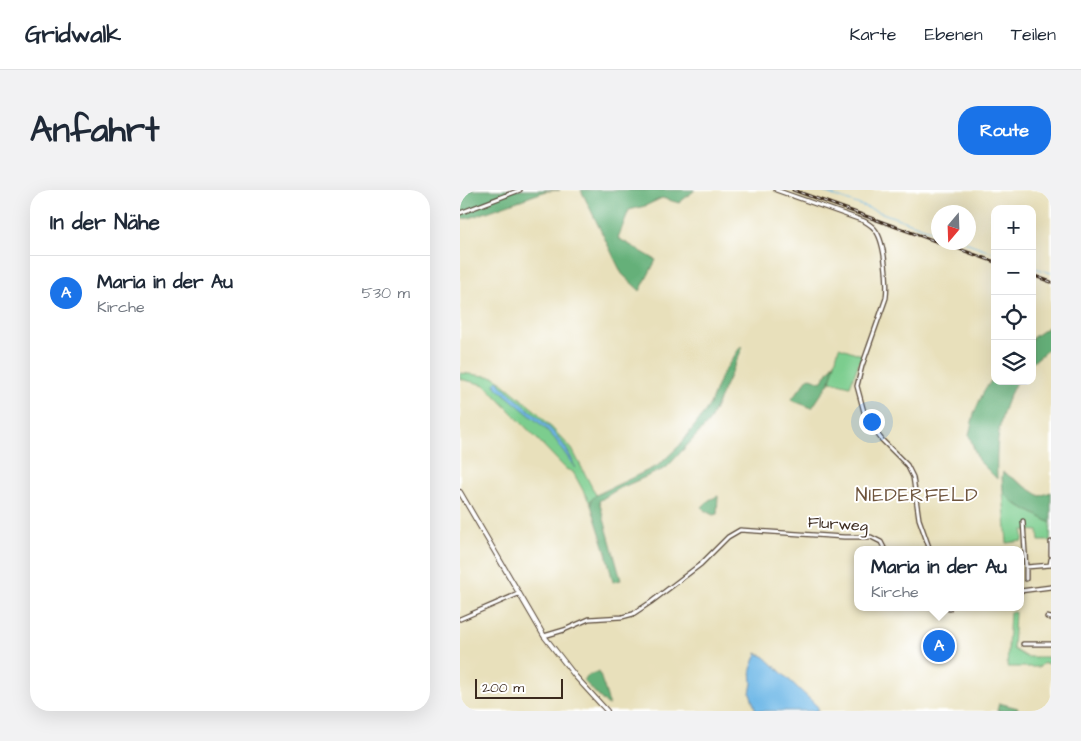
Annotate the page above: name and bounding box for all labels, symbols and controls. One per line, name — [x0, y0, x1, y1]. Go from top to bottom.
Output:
text: Gridwalk — [25, 18, 121, 52]
text: Karte — [849, 22, 897, 47]
text: Ebenen — [925, 22, 983, 47]
text: Teilen — [1011, 22, 1056, 47]
text: Anfahrt — [30, 106, 159, 155]
button: Route — [958, 106, 1051, 155]
north arrow — [931, 205, 976, 250]
map controls — [991, 205, 1036, 385]
button: + — [991, 205, 1036, 250]
text: In der Nähe — [50, 208, 160, 237]
button: − — [991, 250, 1036, 295]
text: Maria in der Au — [97, 269, 233, 296]
text: A — [61, 282, 71, 304]
text: 530 m — [362, 282, 410, 304]
button: locate — [991, 295, 1036, 340]
text: Kirche — [97, 296, 145, 318]
button: layers — [991, 340, 1036, 385]
your location — [859, 409, 885, 435]
district label: NIEDERFELD — [855, 482, 979, 509]
street label: Flurweg — [807, 511, 869, 538]
popup — [854, 546, 1024, 611]
text: Maria in der Au — [871, 554, 1007, 581]
text: Kirche — [871, 581, 919, 603]
pin: A — [923, 627, 955, 665]
scale bar — [475, 676, 562, 699]
text: 200 m — [482, 678, 524, 698]

